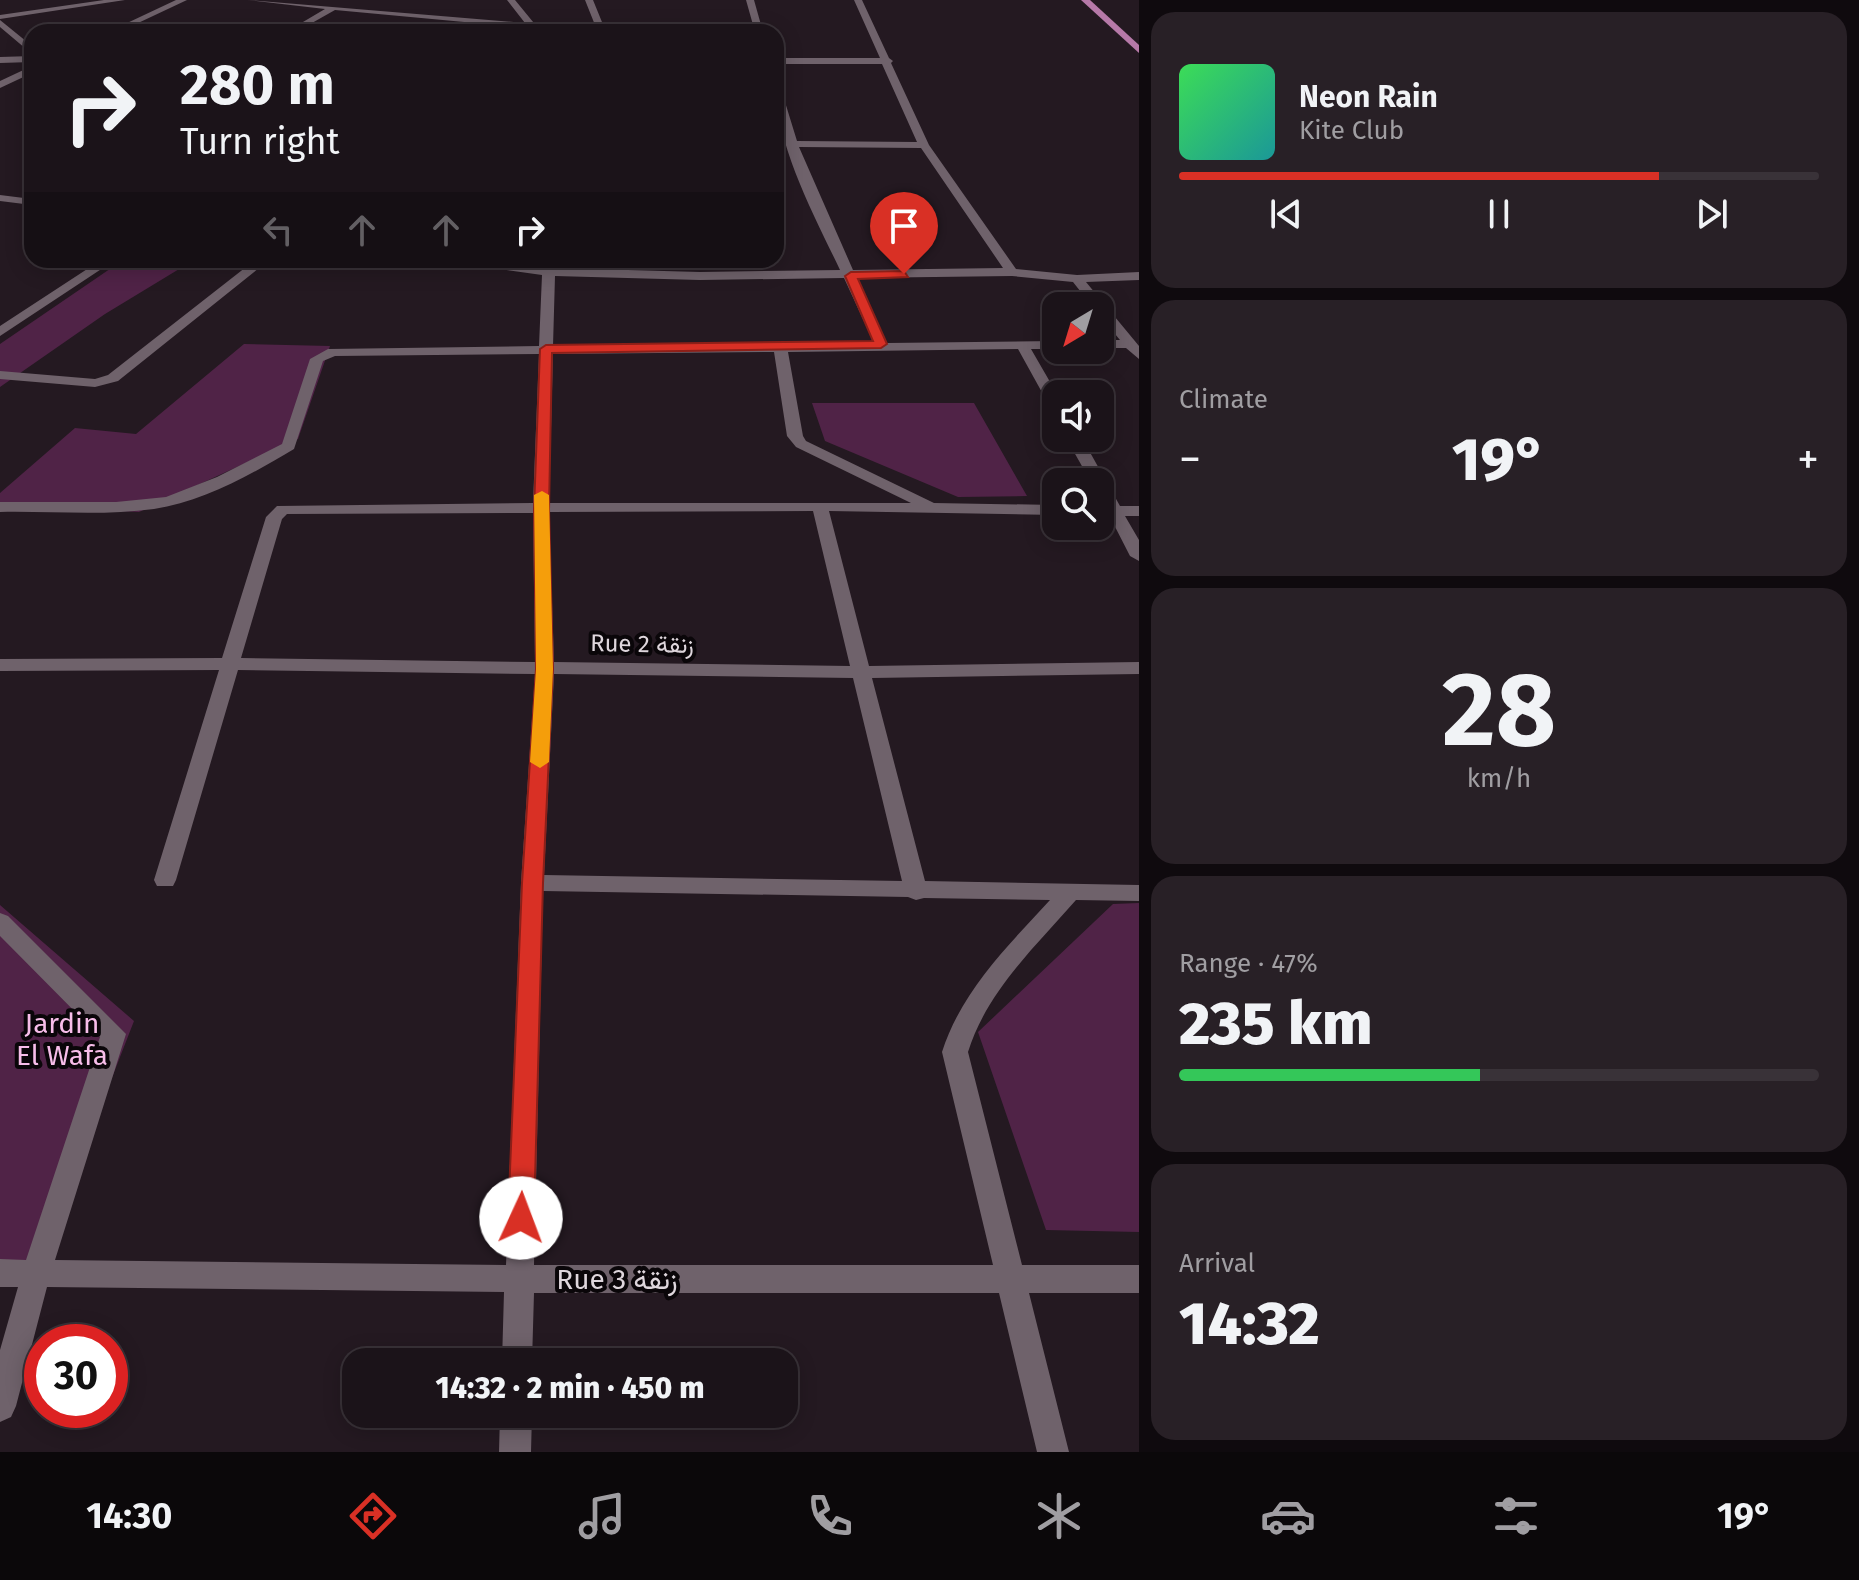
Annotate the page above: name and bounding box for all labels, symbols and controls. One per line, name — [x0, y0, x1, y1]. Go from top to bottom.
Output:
text: 280 m — [180, 52, 335, 119]
icon: right — [48, 56, 152, 160]
text: Neon Rain — [1299, 79, 1438, 115]
text: Kite Club — [1299, 115, 1404, 146]
text: Turn right — [180, 120, 340, 164]
pin — [870, 192, 938, 274]
icon: previous — [1264, 192, 1308, 236]
icon: pause — [1477, 192, 1521, 236]
icon: next — [1690, 192, 1734, 236]
icon: arrive — [882, 204, 926, 248]
icon: left — [256, 208, 300, 252]
icon: ahead — [340, 208, 384, 252]
icon: ahead — [424, 208, 468, 252]
icon: right — [508, 208, 552, 252]
north arrow — [1042, 292, 1114, 364]
map controls — [1042, 292, 1114, 540]
button: sound — [1042, 380, 1114, 452]
text: Climate — [1179, 384, 1268, 415]
text: 19° — [1452, 424, 1546, 496]
text: − — [1179, 433, 1201, 486]
text: + — [1797, 433, 1819, 486]
button: search — [1042, 468, 1114, 540]
street label: Rue 2 زنقة — [590, 629, 694, 660]
text: 28 — [1442, 648, 1556, 773]
text: km/h — [1467, 763, 1531, 794]
text: Range · 47% — [1179, 948, 1318, 979]
text: 235 km — [1179, 988, 1372, 1060]
park label: Jardin El Wafa — [16, 1007, 108, 1072]
position arrow — [479, 1176, 563, 1260]
text: Arrival — [1179, 1248, 1255, 1279]
street label: Rue 3 زنقة — [556, 1263, 678, 1297]
text: 14:32 — [1179, 1288, 1320, 1360]
speed limit sign: 30 — [24, 1324, 128, 1428]
text: 14:32 · 2 min · 450 m — [436, 1370, 704, 1406]
icon: directions — [345, 1488, 401, 1544]
icon: music — [574, 1488, 630, 1544]
icon: phone — [802, 1488, 858, 1544]
icon: climate — [1031, 1488, 1087, 1544]
icon: car — [1260, 1488, 1316, 1544]
icon: filters — [1488, 1488, 1544, 1544]
text: 14:30 — [86, 1494, 172, 1538]
text: 19° — [1717, 1494, 1773, 1538]

